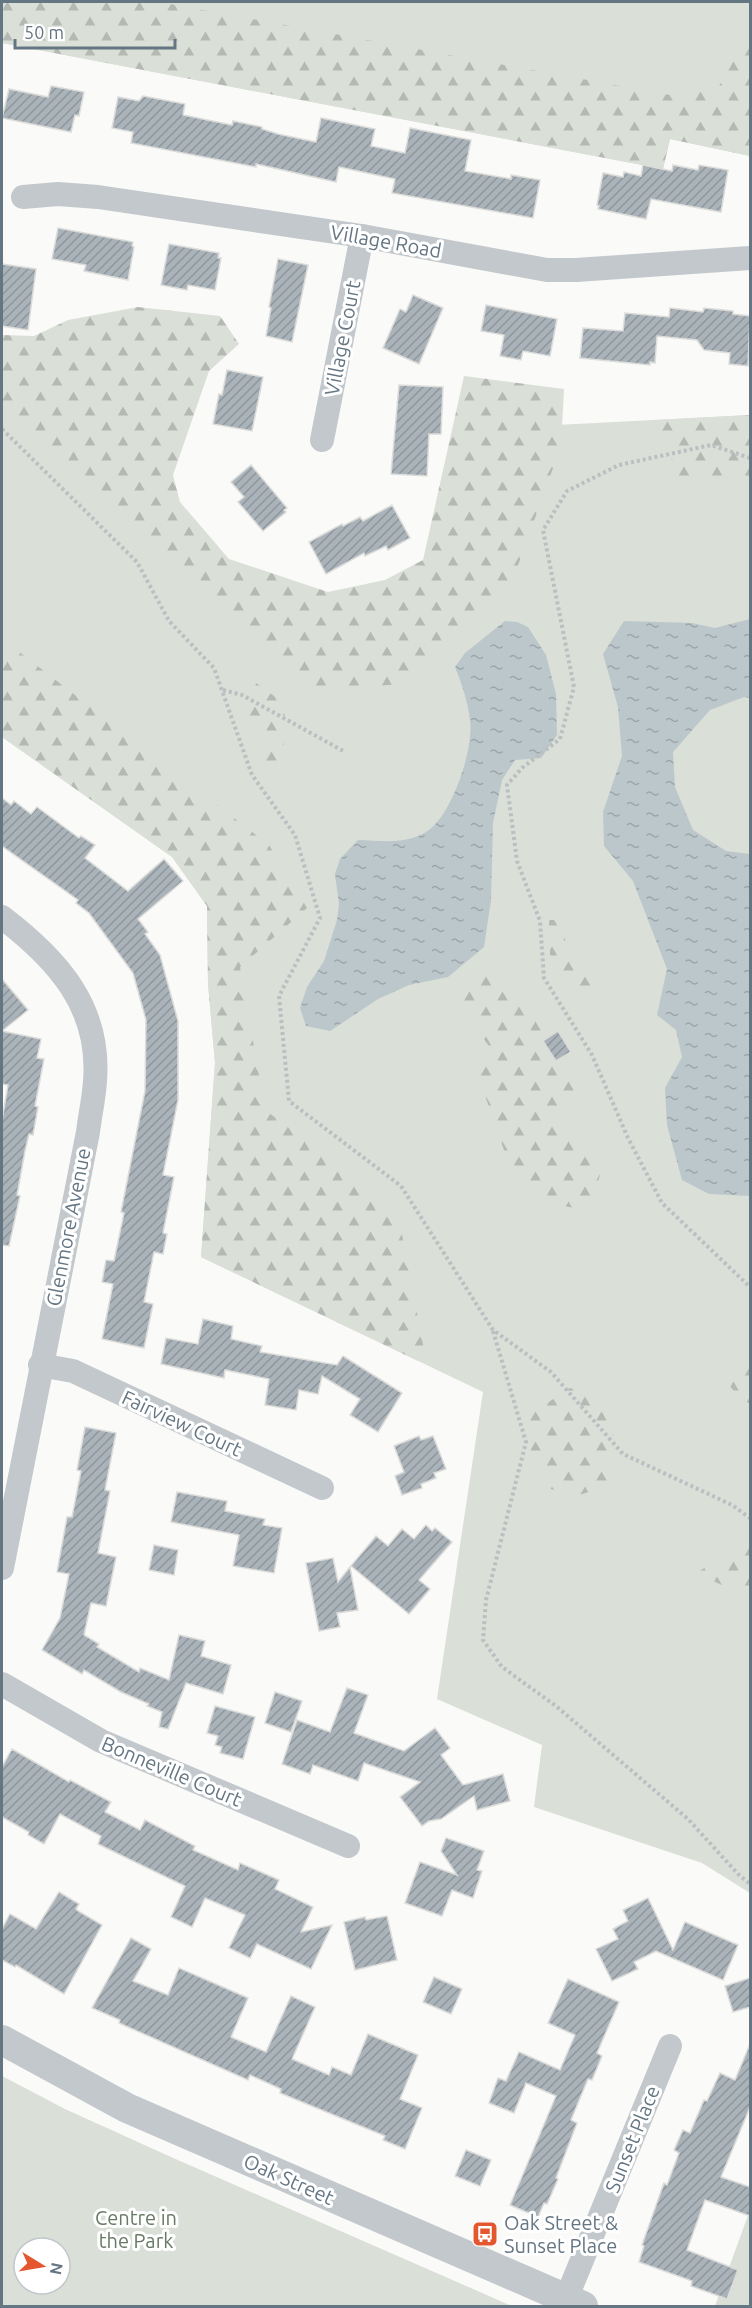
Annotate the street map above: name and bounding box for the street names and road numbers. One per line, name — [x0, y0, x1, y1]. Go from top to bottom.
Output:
street label: Village Road — [329, 220, 443, 262]
street label: Village Court — [320, 278, 364, 398]
street label: Glenmore Avenue — [41, 1146, 95, 1308]
street label: Fairview Court — [118, 1385, 246, 1461]
street label: Bonneville Court — [99, 1731, 246, 1811]
street label: Sunset Place — [600, 2082, 664, 2196]
street label: Oak Street — [240, 2149, 338, 2209]

